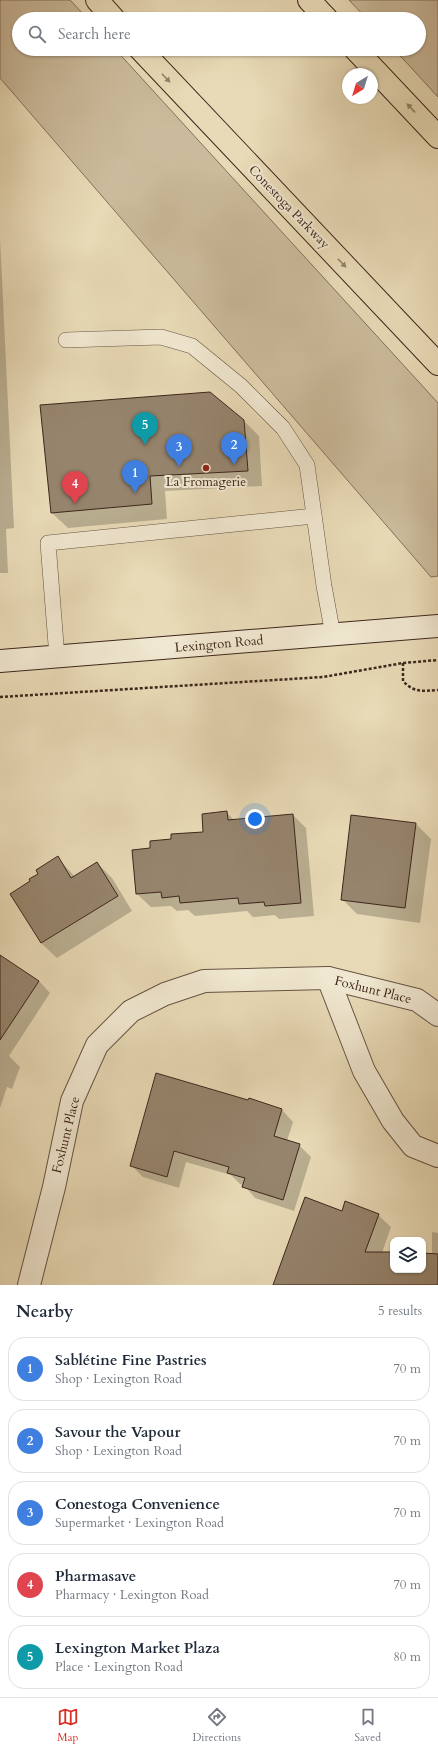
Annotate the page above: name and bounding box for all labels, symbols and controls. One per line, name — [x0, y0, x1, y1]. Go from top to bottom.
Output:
search box — [12, 12, 426, 56]
icon: search — [26, 23, 48, 45]
text: Search here — [58, 24, 131, 44]
north arrow — [342, 68, 378, 104]
one-way arrow — [161, 73, 171, 83]
one-way arrow — [407, 104, 416, 113]
street label: Conestoga Parkway — [244, 161, 334, 253]
one-way arrow — [338, 258, 347, 268]
pin: 5 — [132, 412, 158, 445]
pin: 2 — [221, 432, 247, 465]
pin: 3 — [166, 434, 192, 467]
pin: 1 — [122, 460, 148, 493]
marker: La Fromagerie — [201, 463, 211, 473]
pin: 4 — [62, 471, 88, 504]
place label: La Fromagerie — [166, 473, 246, 491]
street label: Lexington Road — [174, 631, 264, 657]
your location — [245, 809, 265, 829]
street label: Foxhunt Place — [333, 972, 413, 1008]
street label: Foxhunt Place — [48, 1095, 84, 1175]
map controls — [390, 1237, 426, 1273]
button: layers — [390, 1237, 426, 1273]
text: Nearby — [16, 1300, 73, 1323]
text: 5 results — [378, 1302, 422, 1320]
text: Sablétine Fine Pastries — [55, 1350, 207, 1370]
text: 1 — [27, 1360, 33, 1378]
text: 70 m — [393, 1360, 421, 1378]
text: Shop · Lexington Road — [55, 1370, 182, 1388]
text: Savour the Vapour — [55, 1422, 180, 1442]
text: 2 — [27, 1432, 33, 1450]
text: 70 m — [393, 1432, 421, 1450]
text: Shop · Lexington Road — [55, 1442, 182, 1460]
text: Conestoga Convenience — [55, 1494, 220, 1514]
text: 3 — [27, 1504, 33, 1522]
text: 70 m — [393, 1504, 421, 1522]
text: Supermarket · Lexington Road — [55, 1514, 224, 1532]
text: Pharmasave — [55, 1566, 136, 1586]
text: 4 — [27, 1576, 33, 1594]
text: 70 m — [393, 1576, 421, 1594]
text: Pharmacy · Lexington Road — [55, 1586, 209, 1604]
text: Lexington Market Plaza — [55, 1638, 220, 1658]
text: 5 — [27, 1648, 33, 1666]
text: 80 m — [393, 1648, 421, 1666]
text: Place · Lexington Road — [55, 1658, 183, 1676]
tab: Map — [57, 1706, 79, 1745]
tab: Directions — [192, 1706, 241, 1745]
tab: Saved — [355, 1706, 381, 1745]

